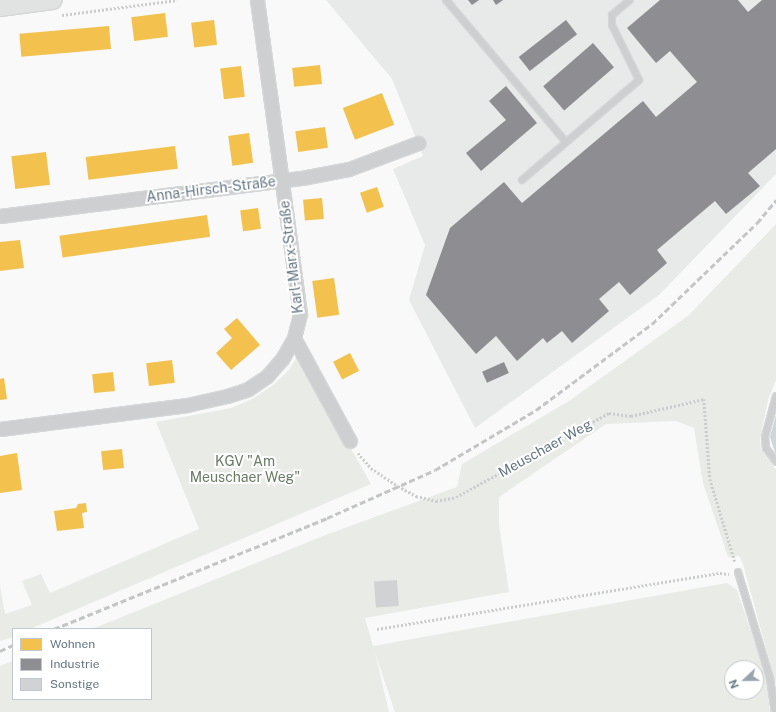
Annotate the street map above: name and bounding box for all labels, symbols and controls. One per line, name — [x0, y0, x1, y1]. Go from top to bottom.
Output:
street label: Anna-Hirsch-Straße — [145, 173, 277, 205]
street label: Karl-Marx-Straße — [276, 200, 306, 314]
street label: Meuschaer Weg — [495, 415, 595, 481]
park label: KGV "Am Meuschaer Weg" — [190, 453, 300, 486]
legend — [12, 628, 152, 700]
text: Wohnen — [50, 637, 95, 651]
text: Industrie — [50, 657, 100, 671]
north arrow — [724, 660, 764, 700]
text: Sonstige — [50, 677, 99, 691]
text: N — [727, 678, 741, 690]

